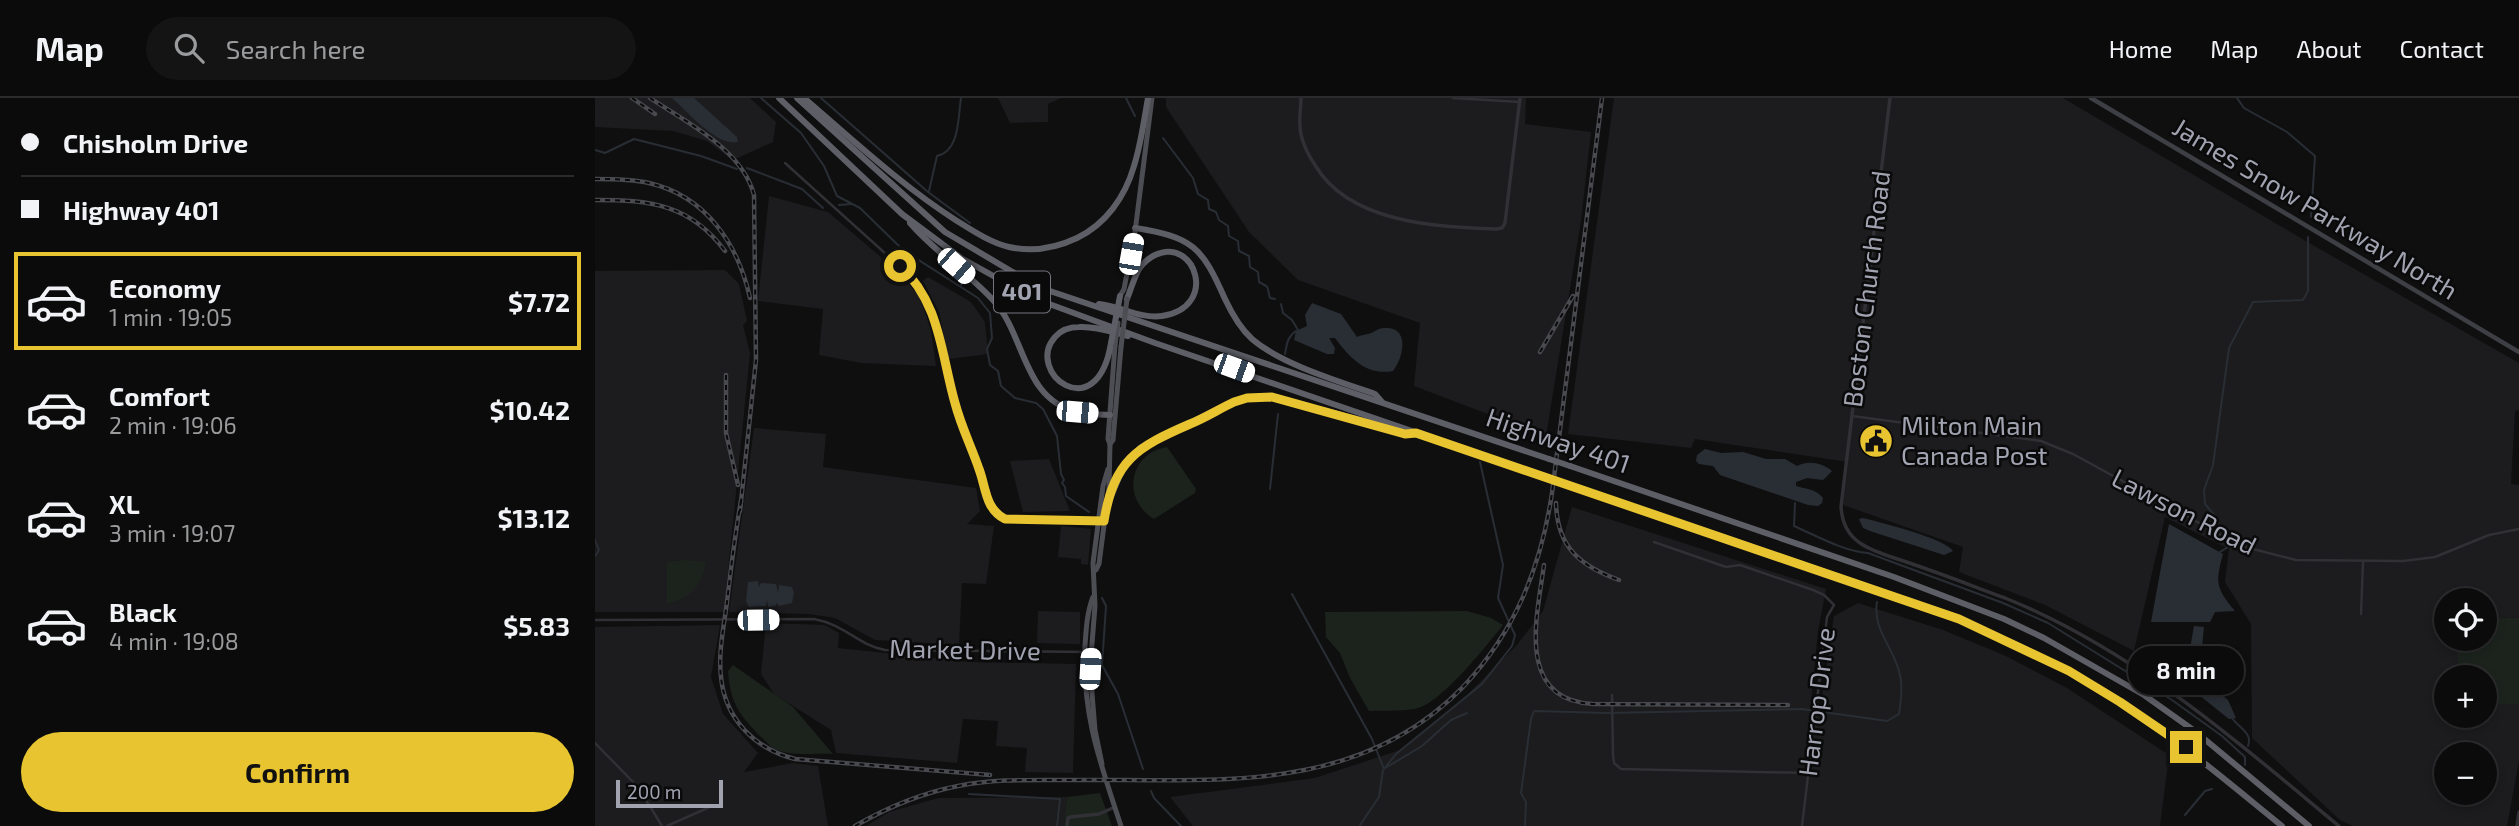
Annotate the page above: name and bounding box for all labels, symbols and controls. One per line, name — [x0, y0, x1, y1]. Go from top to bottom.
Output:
search box — [146, 17, 636, 80]
text: Map — [35, 28, 104, 68]
icon: search — [170, 29, 208, 67]
text: Search here — [226, 33, 365, 64]
text: Home — [2109, 34, 2172, 63]
text: Map — [2210, 34, 2258, 63]
text: About — [2296, 34, 2362, 63]
text: Contact — [2400, 34, 2484, 63]
street label: James Snow Parkway North — [2168, 110, 2464, 305]
text: Chisholm Drive — [63, 127, 248, 158]
street label: Boston Church Road — [1836, 169, 1895, 409]
text: Highway 401 — [63, 194, 220, 225]
car — [1118, 231, 1145, 277]
car — [934, 244, 979, 288]
route start — [884, 250, 916, 282]
icon: car — [25, 270, 88, 333]
text: Economy — [109, 272, 221, 303]
road number: 401 — [994, 272, 1050, 312]
text: $7.72 — [508, 286, 570, 317]
text: 1 min · 19:05 — [109, 303, 232, 331]
car — [1211, 351, 1258, 385]
icon: car — [25, 378, 88, 441]
text: Comfort — [109, 380, 210, 411]
text: $10.42 — [489, 394, 570, 425]
car — [1056, 400, 1099, 424]
street label: Highway 401 — [1483, 401, 1634, 479]
place label: Milton Main Canada Post — [1901, 409, 2048, 470]
text: 2 min · 19:06 — [109, 411, 237, 439]
public building icon: Milton Main Canada Post — [1857, 422, 1895, 460]
street label: Lawson Road — [2107, 461, 2262, 560]
icon: car — [25, 486, 88, 549]
text: XL — [109, 488, 140, 519]
text: $13.12 — [497, 502, 570, 533]
text: 3 min · 19:07 — [109, 519, 235, 547]
map controls — [2434, 588, 2497, 805]
button: locate — [2434, 588, 2497, 651]
icon: car — [25, 594, 88, 657]
text: Black — [109, 596, 177, 627]
car — [737, 609, 780, 631]
text: $5.83 — [503, 610, 570, 641]
street label: Harrop Drive — [1791, 626, 1840, 778]
text: 4 min · 19:08 — [109, 627, 239, 655]
street label: Market Drive — [889, 632, 1041, 665]
callout: 8 min — [2128, 646, 2244, 694]
car — [1079, 647, 1102, 691]
text: 8 min — [2156, 656, 2216, 684]
button: + — [2434, 665, 2497, 728]
route end — [2170, 731, 2202, 763]
button: Confirm — [21, 732, 574, 812]
button: − — [2434, 742, 2497, 805]
scale bar — [616, 777, 723, 809]
text: 200 m — [627, 780, 681, 803]

